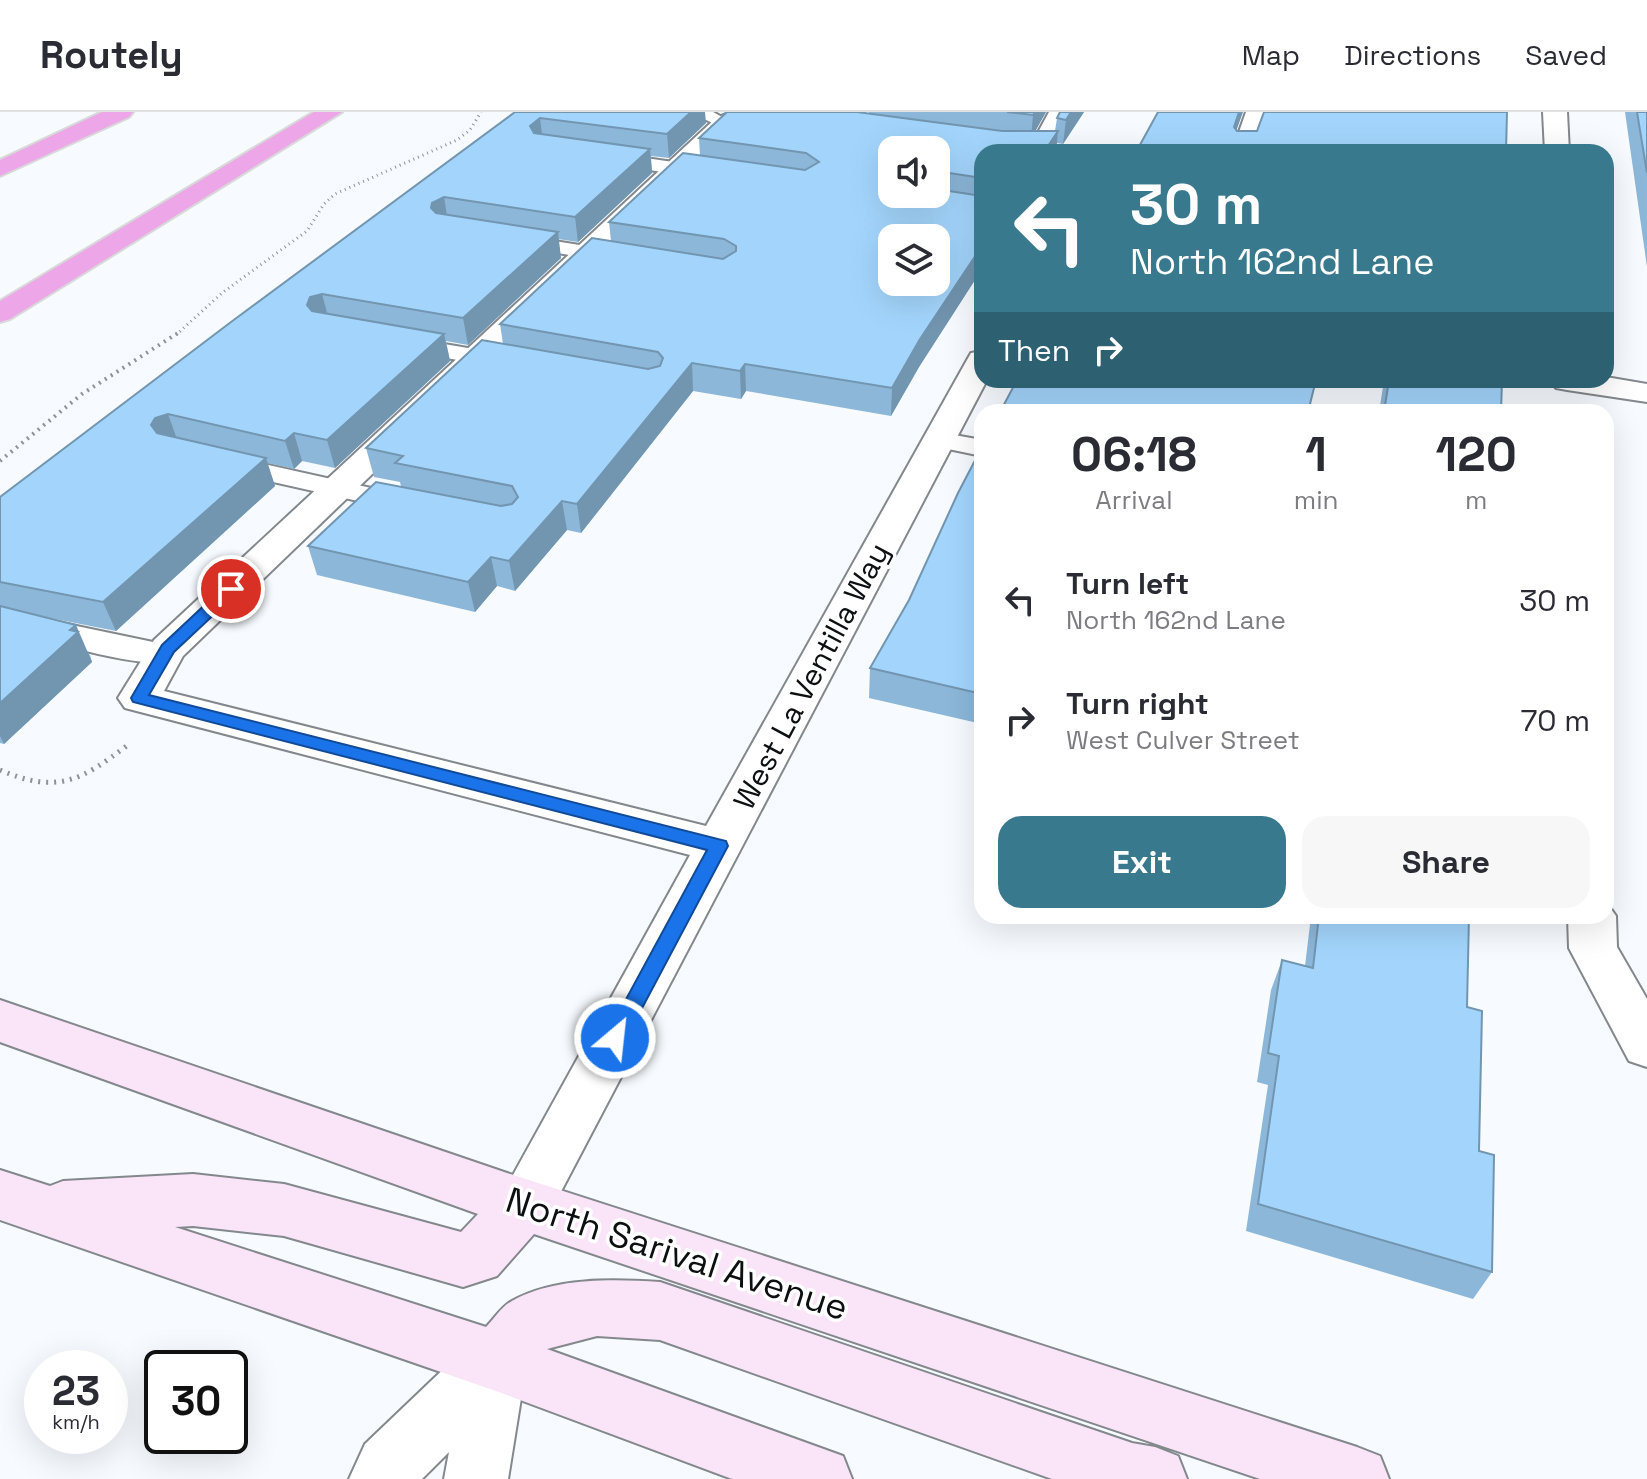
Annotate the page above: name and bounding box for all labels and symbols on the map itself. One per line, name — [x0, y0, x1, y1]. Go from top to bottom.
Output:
street label: West La Ventilla Way — [724, 536, 898, 816]
pin — [197, 555, 265, 623]
position arrow — [573, 996, 657, 1080]
street label: North Sarival Avenue — [500, 1177, 854, 1331]
speed limit sign: 30 — [144, 1350, 248, 1454]

